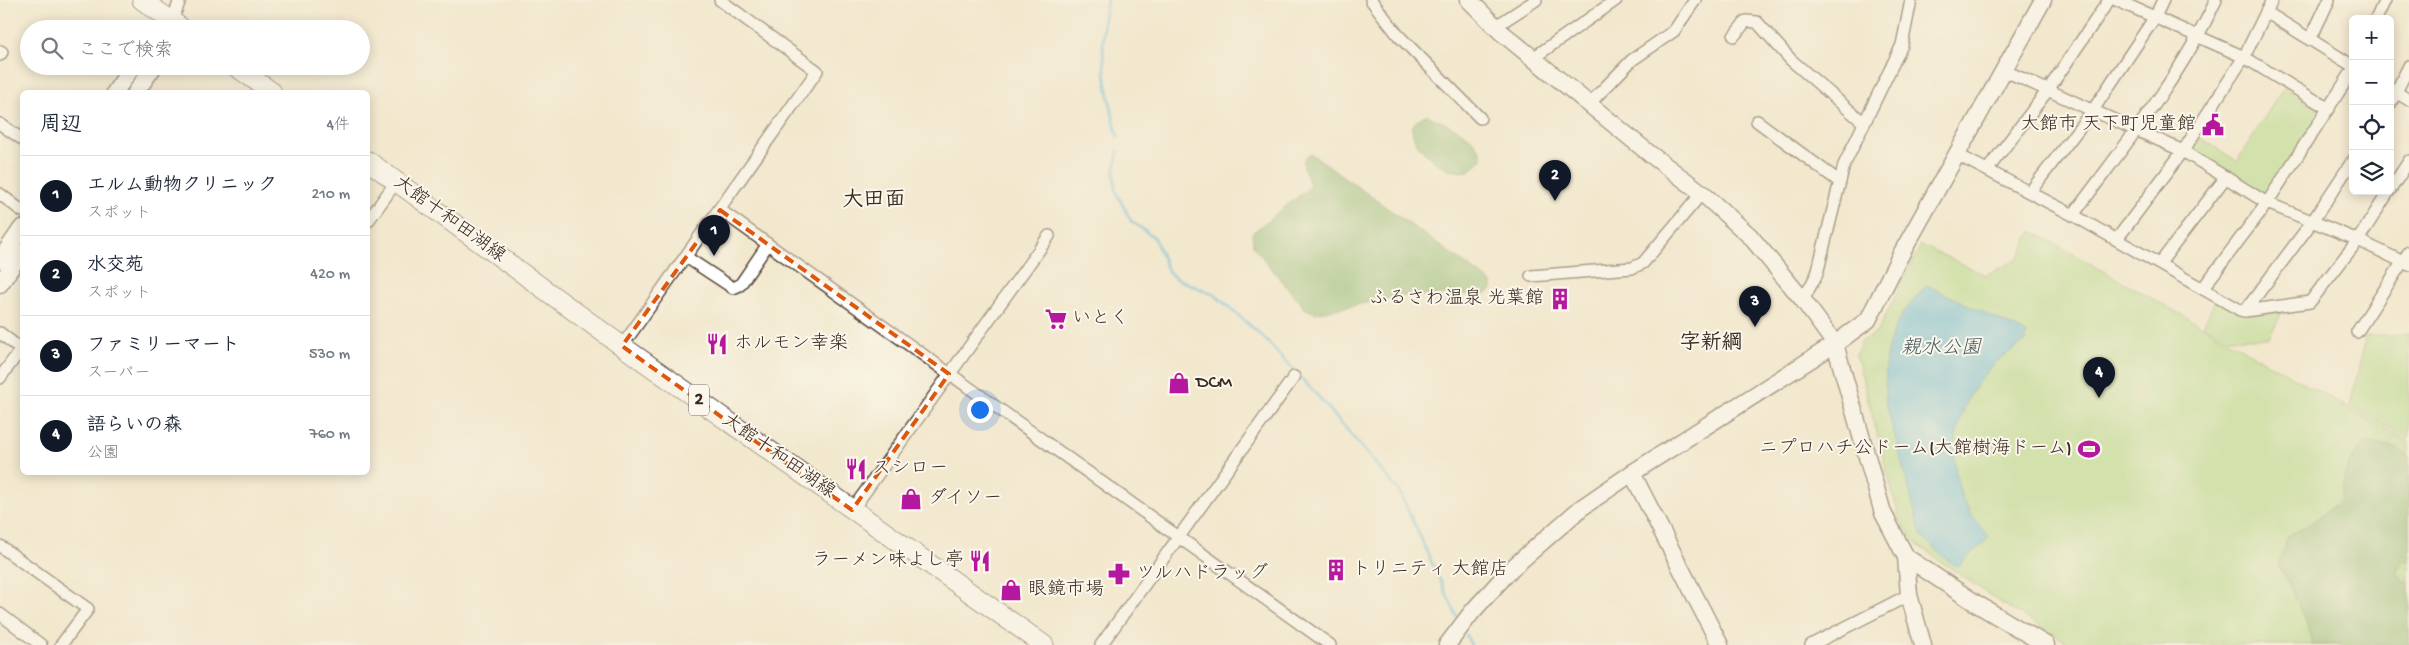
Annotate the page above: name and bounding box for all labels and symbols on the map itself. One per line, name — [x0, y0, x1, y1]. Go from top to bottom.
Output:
public building icon: 大館市 天下町児童館 — [2200, 112, 2226, 138]
place label: 大館市 天下町児童館 — [2020, 113, 2196, 137]
pin: 2 — [1539, 160, 1571, 201]
street label: 大館十和田湖線 — [388, 171, 510, 268]
district label: 大田面 — [843, 188, 906, 214]
pin: 1 — [698, 215, 730, 256]
building icon: ふるさわ温泉 光葉館 — [1547, 286, 1573, 312]
pin: 3 — [1739, 286, 1771, 327]
place label: ふるさわ温泉 光葉館 — [1369, 287, 1544, 311]
supermarket icon: いとく — [1043, 306, 1069, 332]
place label: いとく — [1072, 308, 1129, 331]
district label: 字新綱 — [1680, 330, 1743, 357]
restaurant icon: ホルモン幸楽 — [704, 331, 730, 357]
place label: ホルモン幸楽 — [734, 332, 848, 356]
water label: 親水公園 — [1901, 337, 1982, 361]
pin: 4 — [2083, 357, 2115, 398]
shop icon: DCM — [1166, 370, 1192, 396]
place label: DCM — [1194, 372, 1233, 395]
road number: 2 — [689, 384, 709, 416]
your location — [967, 397, 993, 423]
street label: 大館十和田湖線 — [717, 409, 840, 505]
sports icon: ニプロハチ公ドーム(大館樹海ドーム) — [2076, 436, 2102, 462]
place label: ニプロハチ公ドーム(大館樹海ドーム) — [1759, 437, 2072, 461]
restaurant icon: スシロー — [843, 456, 869, 482]
place label: スシロー — [872, 458, 948, 481]
shop icon: ダイソー — [898, 486, 924, 512]
place label: ダイソー — [928, 487, 1002, 511]
restaurant icon: ラーメン味よし亭 — [967, 548, 993, 574]
place label: ラーメン味よし亭 — [812, 549, 964, 573]
building icon: トリニティ 大館店 — [1323, 557, 1349, 583]
place label: トリニティ 大館店 — [1352, 558, 1509, 582]
pharmacy icon: ツルハドラッグ — [1106, 561, 1132, 587]
place label: ツルハドラッグ — [1136, 562, 1268, 586]
shop icon: 眼鏡市場 — [998, 577, 1024, 603]
place label: 眼鏡市場 — [1028, 578, 1104, 602]

